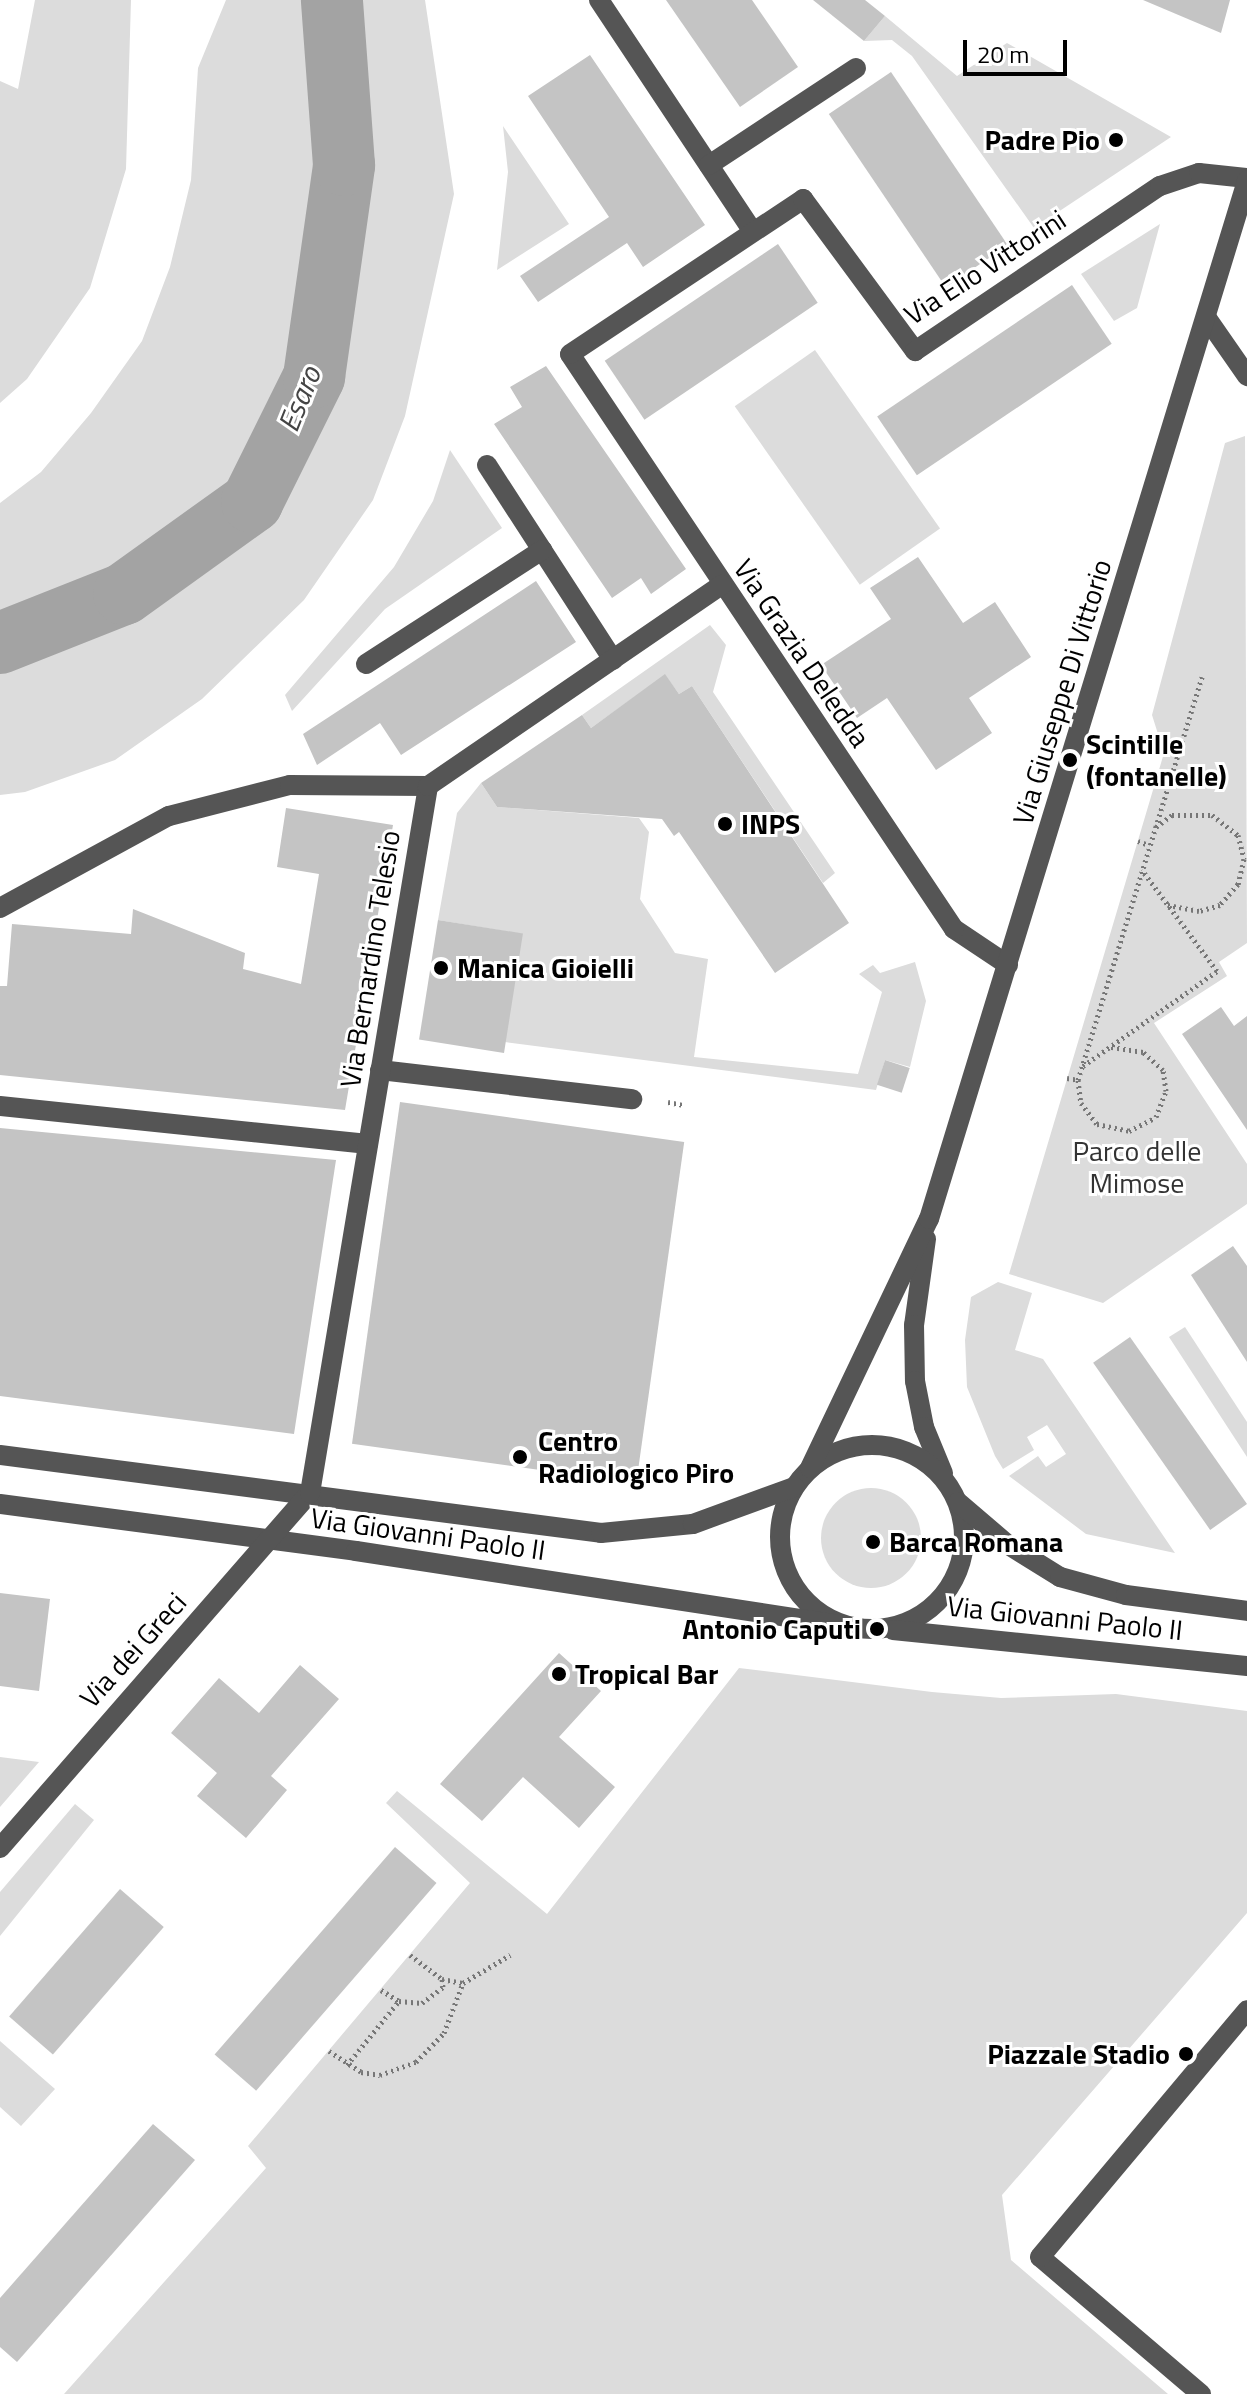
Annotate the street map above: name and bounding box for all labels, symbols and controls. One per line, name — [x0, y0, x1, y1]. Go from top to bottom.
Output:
scale bar — [967, 24, 1071, 74]
text: 20 m — [977, 36, 1029, 72]
place label: Padre Pio — [985, 123, 1100, 157]
marker: Padre Pio — [1107, 131, 1125, 149]
street label: Via Elio Vittorini — [898, 202, 1072, 332]
water label: Esaro — [270, 361, 328, 437]
street label: Via Grazia Deledda — [727, 553, 877, 753]
street label: Via Giuseppe Di Vittorio — [1006, 555, 1118, 829]
place label: Scintille (fontanelle) — [1086, 727, 1227, 793]
marker: Scintille (fontanelle) — [1061, 751, 1079, 769]
place label: INPS — [741, 807, 800, 841]
marker: INPS — [716, 815, 734, 833]
street label: Via Bernardino Telesio — [333, 828, 407, 1090]
place label: Manica Gioielli — [457, 951, 634, 985]
marker: Manica Gioielli — [432, 959, 450, 977]
park label: Parco delle Mimose — [1073, 1134, 1201, 1200]
place label: Centro Radiologico Piro — [538, 1424, 734, 1490]
marker: Centro Radiologico Piro — [509, 1446, 531, 1468]
street label: Via Giovanni Paolo II — [308, 1501, 548, 1567]
place label: Barca Romana — [889, 1525, 1063, 1559]
marker: Barca Romana — [864, 1533, 882, 1551]
street label: Via dei Greci — [73, 1586, 193, 1714]
street label: Via Giovanni Paolo II — [946, 1589, 1184, 1647]
place label: Antonio Caputi — [682, 1612, 861, 1646]
marker: Antonio Caputi — [868, 1620, 886, 1638]
place label: Tropical Bar — [575, 1657, 718, 1691]
marker: Tropical Bar — [550, 1665, 568, 1683]
place label: Piazzale Stadio — [987, 2037, 1170, 2071]
marker: Piazzale Stadio — [1177, 2045, 1195, 2063]

